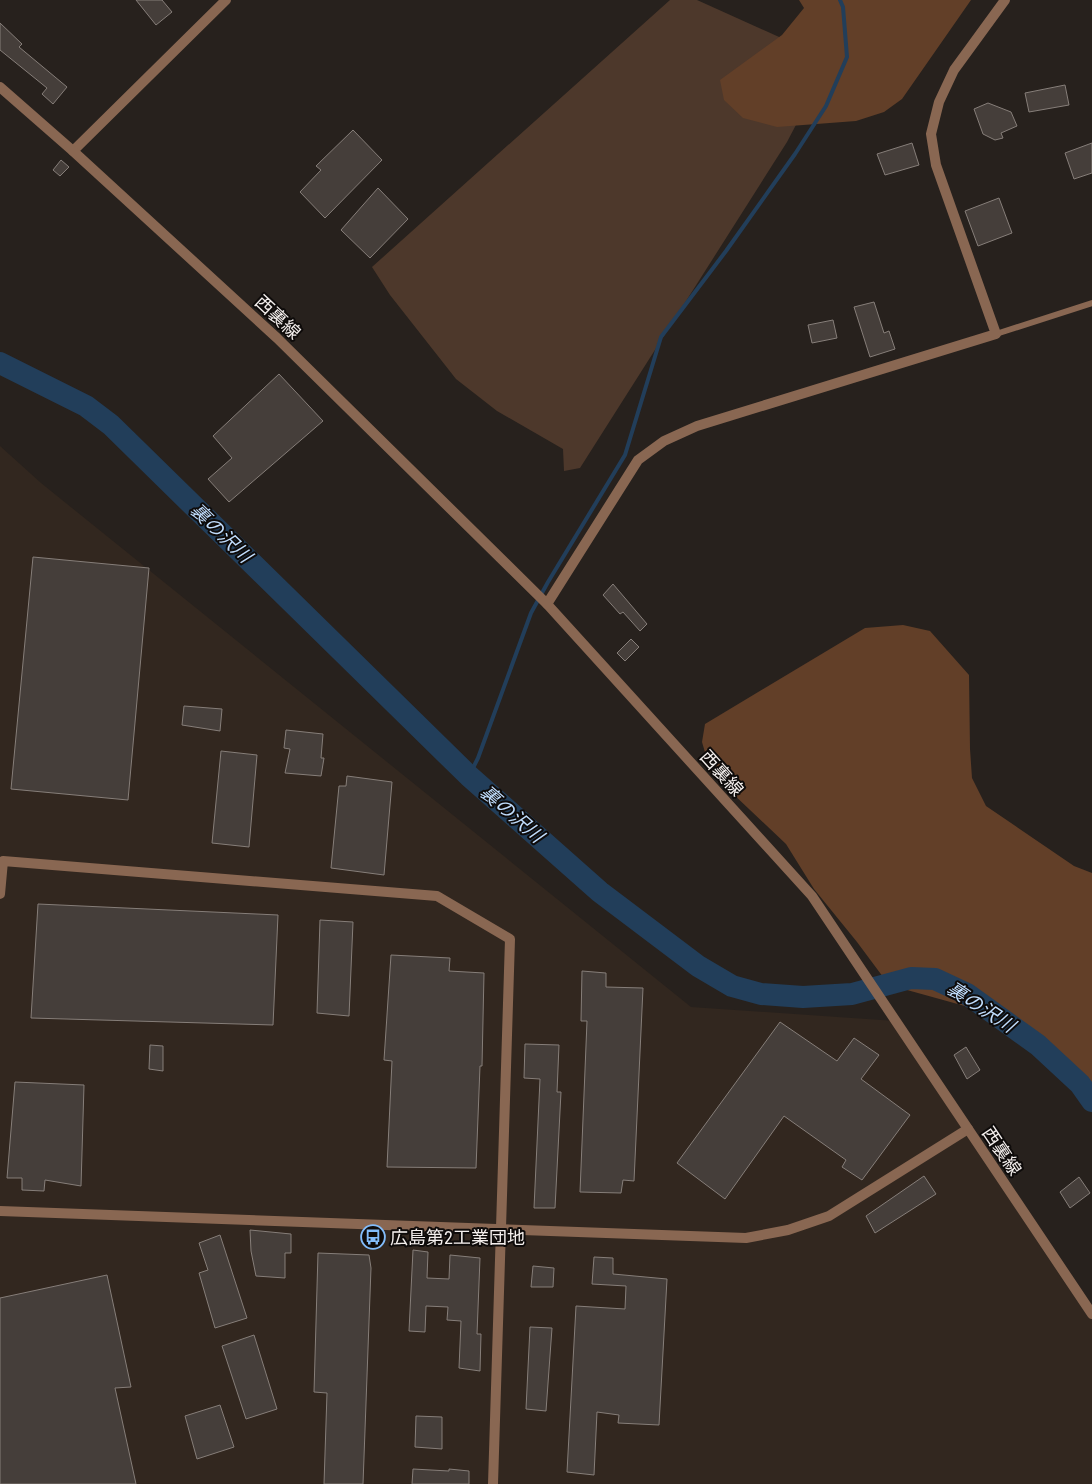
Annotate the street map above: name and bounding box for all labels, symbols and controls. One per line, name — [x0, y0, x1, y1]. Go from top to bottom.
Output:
street label: 西裏線 — [251, 291, 305, 343]
water label: 裏の沢川 — [186, 498, 258, 569]
street label: 西裏線 — [696, 746, 748, 800]
water label: 裏の沢川 — [476, 780, 550, 849]
water label: 裏の沢川 — [943, 977, 1021, 1038]
street label: 西裏線 — [978, 1123, 1026, 1179]
bus stop icon: 広島第2工業団地 — [360, 1224, 386, 1250]
place label: 広島第2工業団地 — [390, 1227, 525, 1248]

